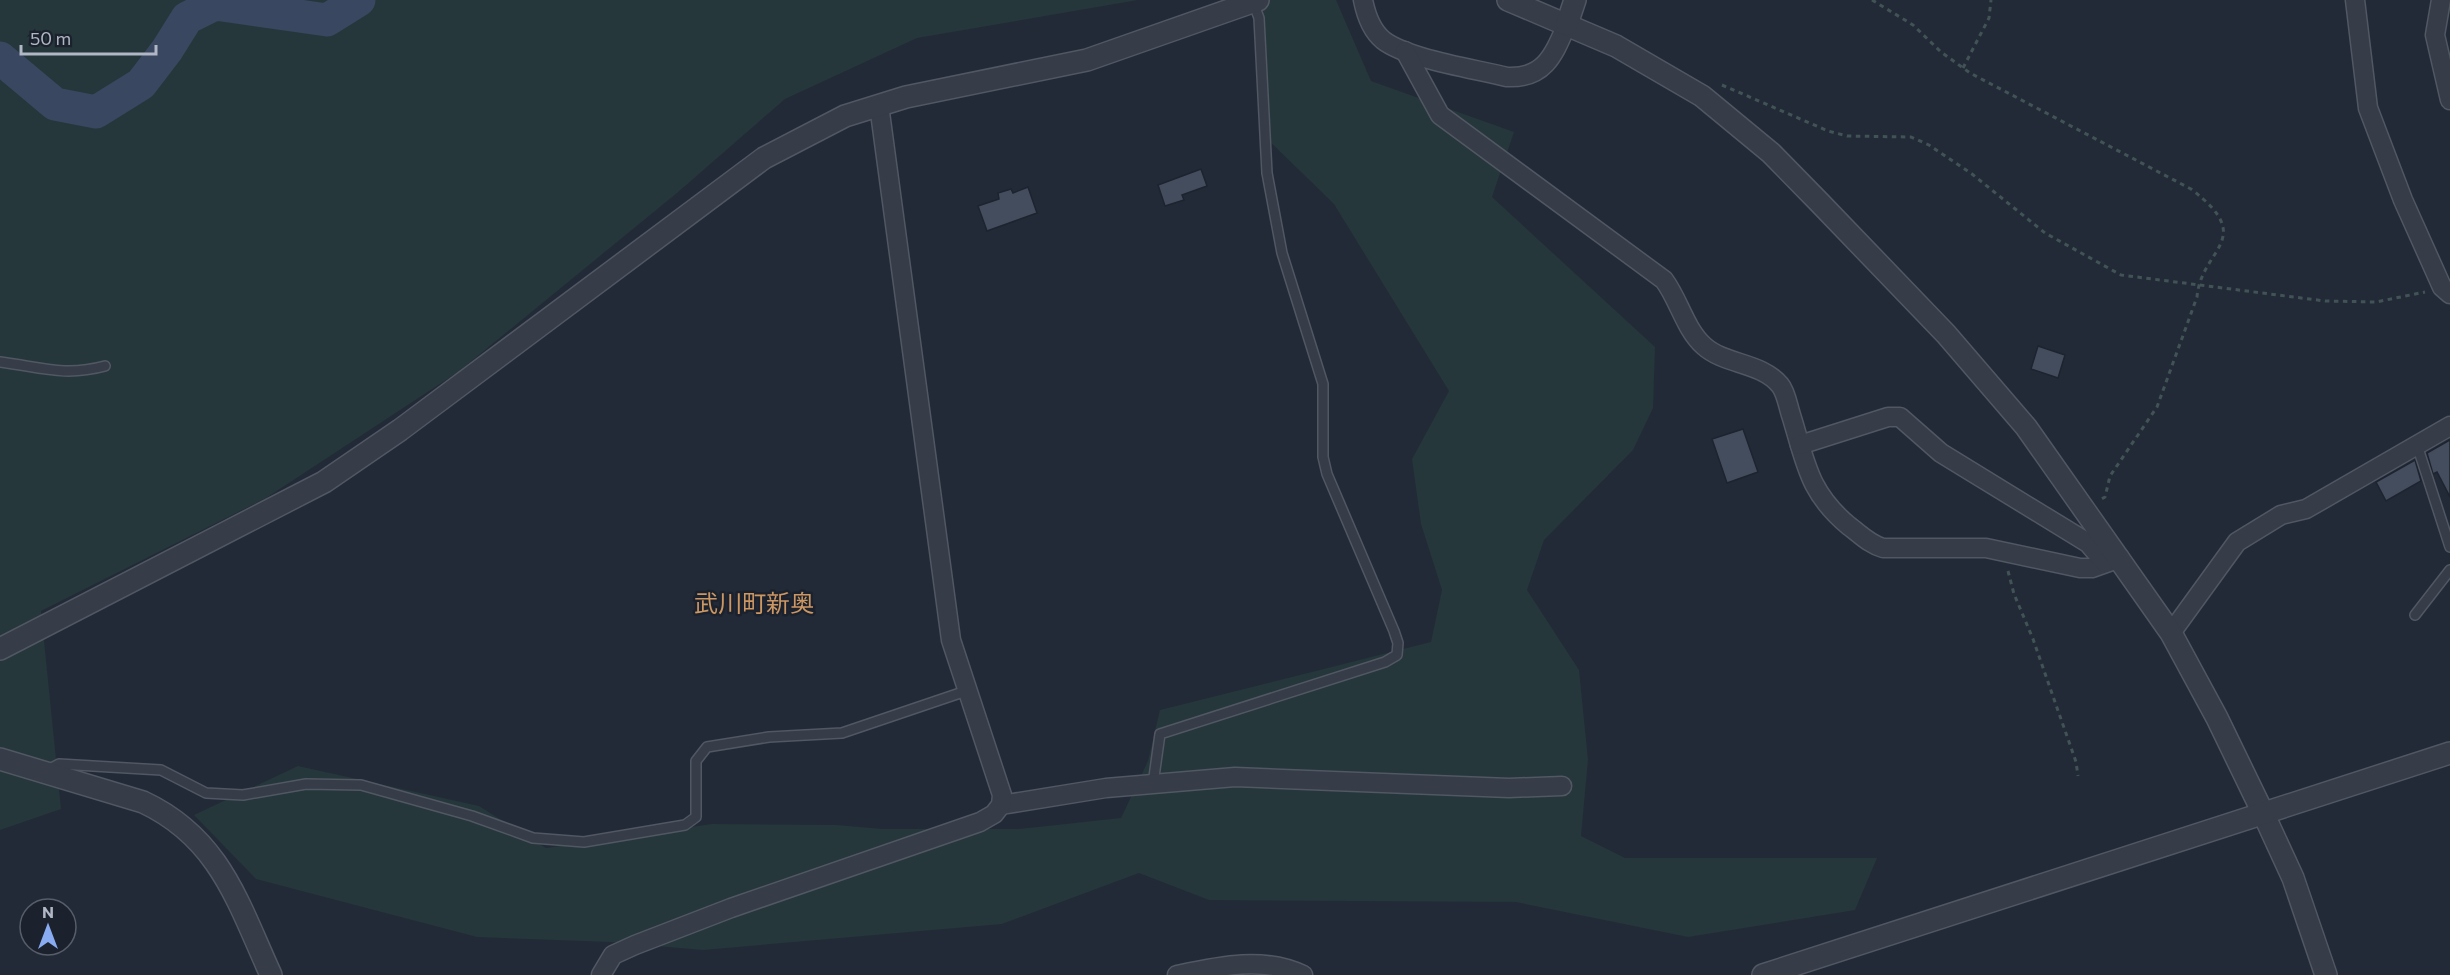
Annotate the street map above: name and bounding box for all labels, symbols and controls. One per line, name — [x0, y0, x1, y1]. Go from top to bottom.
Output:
scale bar — [21, 18, 156, 56]
text: 50 m — [30, 27, 71, 49]
district label: 武川町新奥 — [694, 588, 814, 617]
north arrow — [18, 897, 78, 957]
text: N — [42, 902, 54, 921]

